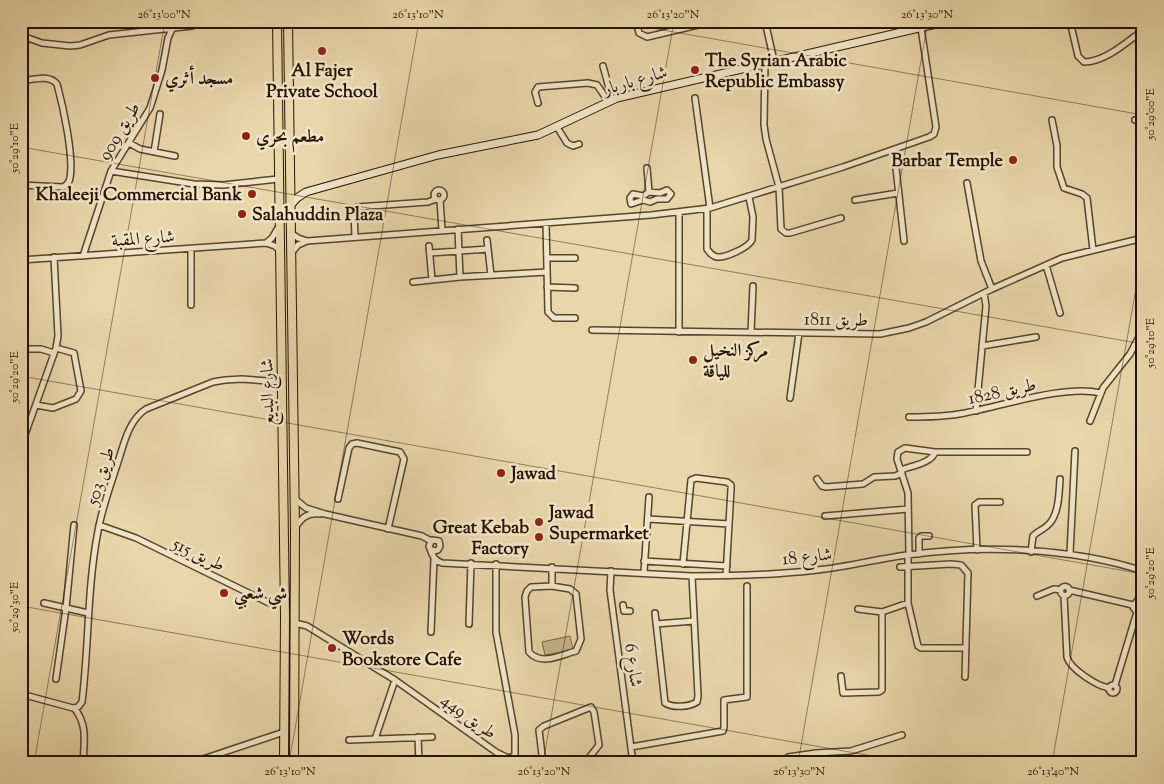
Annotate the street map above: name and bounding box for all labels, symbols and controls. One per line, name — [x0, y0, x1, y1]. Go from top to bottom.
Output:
text: 26°13'00"N — [137, 6, 191, 24]
text: 26°13'10"N — [392, 6, 444, 24]
text: 26°13'20"N — [647, 6, 700, 24]
text: 26°13'30"N — [901, 6, 953, 24]
marker: Al Fajer Private School — [316, 45, 328, 57]
place label: The Syrian Arabic Republic Embassy — [705, 49, 848, 96]
place label: Al Fajer Private School — [266, 59, 379, 106]
street label: شارع باربار — [598, 60, 671, 104]
marker: The Syrian Arabic Republic Embassy — [689, 64, 701, 76]
place label: مسجد أثري — [165, 65, 233, 93]
marker: مسجد أثري — [149, 72, 161, 84]
text: 50°29'00"E — [1142, 87, 1160, 141]
street label: طريق 909 — [93, 98, 148, 166]
text: 50°29'10"E — [6, 122, 24, 174]
place label: مطعم بحري — [256, 125, 324, 153]
marker: مطعم بحري — [240, 130, 252, 142]
place label: Barbar Temple — [891, 149, 1004, 175]
marker: Barbar Temple — [1007, 154, 1019, 166]
place label: Khaleeji Commercial Bank — [36, 183, 242, 209]
marker: Khaleeji Commercial Bank — [246, 188, 258, 200]
place label: Salahuddin Plaza — [252, 203, 384, 229]
marker: Salahuddin Plaza — [236, 208, 248, 220]
street label: شارع المقبة — [111, 225, 176, 255]
street label: طريق 1811 — [804, 307, 868, 335]
text: 50°29'10"E — [1142, 317, 1160, 369]
place label: مركز النخيل للياقة — [703, 339, 768, 386]
text: 50°29'20"E — [6, 351, 24, 404]
marker: مركز النخيل للياقة — [687, 354, 699, 366]
street label: شارع البديع — [255, 358, 284, 426]
street label: طريق 1828 — [966, 373, 1039, 413]
street label: طريق 503 — [80, 444, 123, 510]
place label: Jawad — [509, 462, 557, 488]
marker: Jawad — [495, 467, 507, 479]
place label: Jawad Supermarket — [547, 501, 650, 548]
place label: Great Kebab Factory — [433, 516, 529, 563]
marker: Jawad Supermarket — [533, 516, 545, 528]
marker: Great Kebab Factory — [533, 531, 545, 543]
street label: طريق 515 — [167, 532, 229, 580]
street label: شارع 18 — [781, 542, 834, 574]
text: 50°29'20"E — [1142, 547, 1160, 600]
text: 50°29'30"E — [6, 581, 24, 633]
place label: شي شعبي — [234, 582, 287, 610]
marker: شي شعبي — [218, 587, 230, 599]
place label: Words Bookstore Cafe — [342, 627, 462, 674]
marker: Words Bookstore Cafe — [326, 642, 338, 654]
street label: شارع 6 — [616, 642, 648, 689]
street label: طريق 449 — [434, 688, 501, 747]
text: 26°13'10"N — [264, 763, 316, 781]
text: 26°13'20"N — [518, 763, 571, 781]
text: 26°13'30"N — [773, 763, 825, 781]
text: 26°13'40"N — [1027, 763, 1080, 781]

